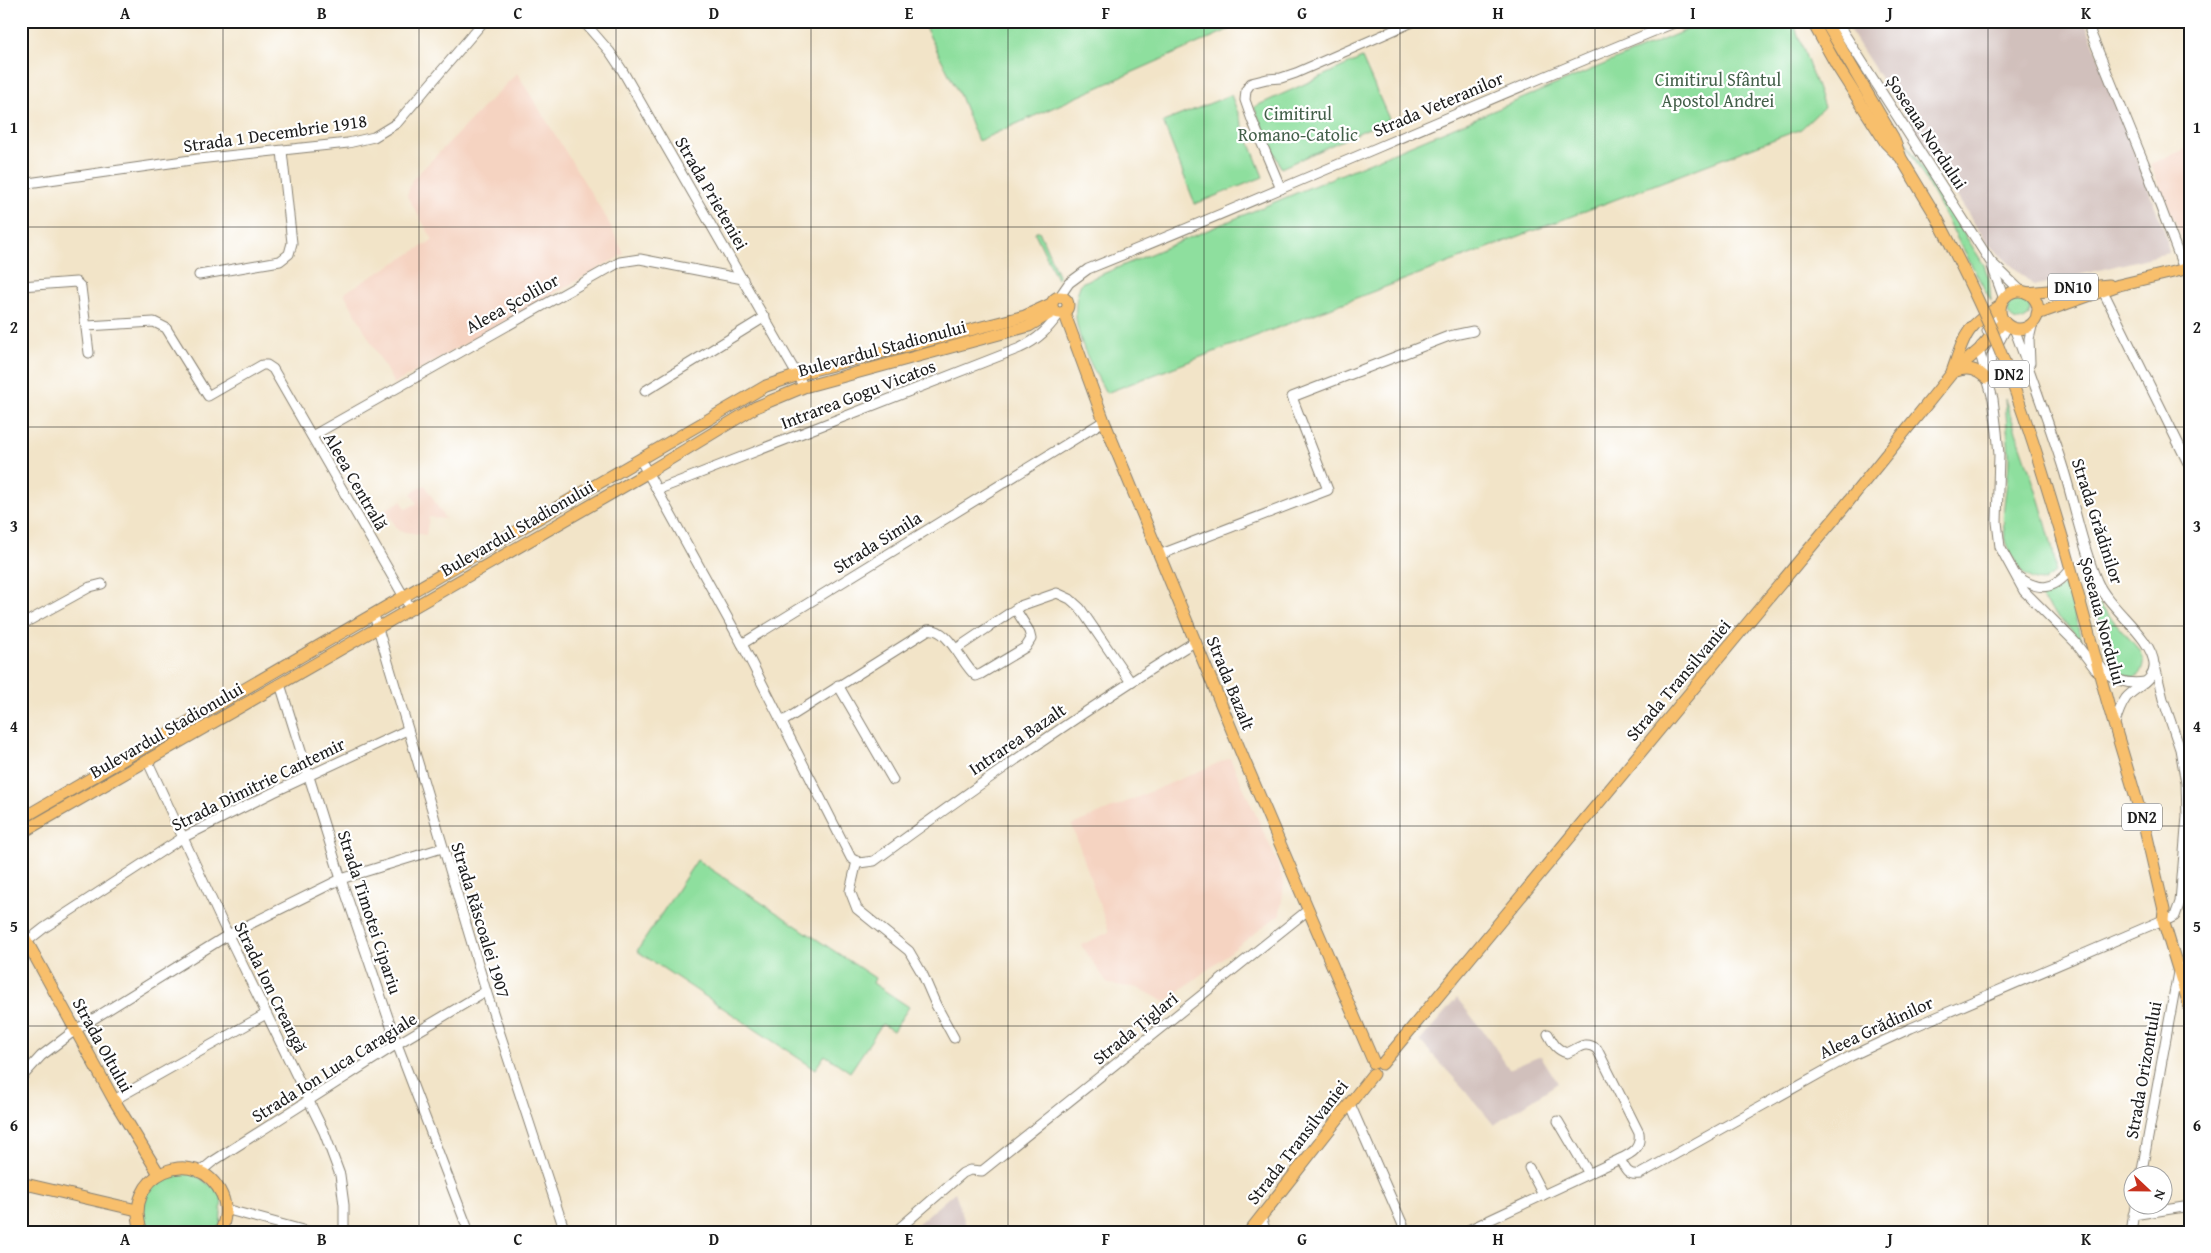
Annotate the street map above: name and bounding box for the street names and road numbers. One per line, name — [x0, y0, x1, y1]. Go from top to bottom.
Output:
street label: Strada Veteranilor — [1369, 64, 1508, 144]
street label: Șoseaua Nordului — [1880, 69, 1974, 195]
street label: Strada 1 Decembrie 1918 — [182, 107, 368, 159]
street label: Strada Prieteniei — [669, 131, 755, 255]
street label: Aleea Școlilor — [460, 266, 564, 340]
road number: DN10 — [2048, 274, 2098, 300]
street label: Bulevardul Stadionului — [795, 313, 969, 383]
street label: Intrarea Gogu Vicatos — [776, 352, 940, 436]
road number: DN2 — [1989, 360, 2029, 388]
street label: Aleea Centrală — [317, 427, 395, 536]
street label: Strada Grădinilor — [2065, 455, 2131, 588]
street label: Bulevardul Stadionului — [435, 473, 599, 583]
street label: Strada Simila — [827, 504, 927, 580]
street label: Șoseaua Nordului — [2073, 554, 2133, 688]
street label: Strada Transilvaniei — [1619, 613, 1737, 747]
street label: Strada Bazalt — [1200, 632, 1262, 735]
street label: Bulevardul Stadionului — [84, 675, 248, 785]
street label: Intrarea Bazalt — [963, 696, 1072, 782]
street label: Strada Dimitrie Cantemir — [167, 730, 350, 838]
road number: DN2 — [2122, 804, 2162, 830]
street label: Strada Timotei Cipariu — [331, 826, 409, 998]
street label: Strada Răscoalei 1907 — [444, 839, 518, 1001]
street label: Strada Ion Creangă — [227, 917, 315, 1058]
street label: Strada Țiglari — [1086, 985, 1184, 1071]
street label: Aleea Grădinilor — [1814, 988, 1938, 1065]
street label: Strada Oltului — [66, 993, 140, 1097]
street label: Strada Orizontului — [2118, 999, 2168, 1141]
street label: Strada Ion Luca Caragiale — [246, 1005, 422, 1129]
street label: Strada Transilvaniei — [1240, 1074, 1354, 1210]

